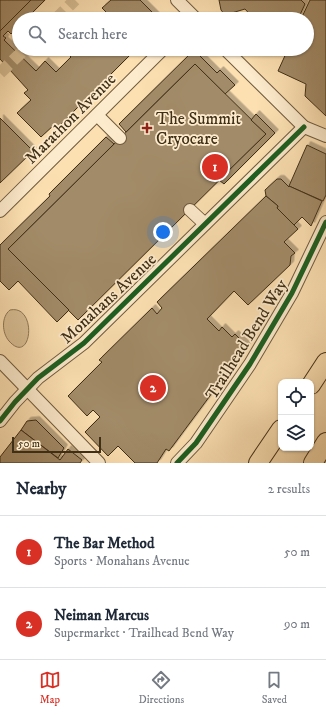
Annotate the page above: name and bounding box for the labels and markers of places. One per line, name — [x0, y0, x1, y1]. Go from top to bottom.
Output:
place label: The Summit Cryocare — [156, 108, 241, 150]
marker: The Summit Cryocare — [141, 122, 153, 134]
pin: 1 — [202, 152, 228, 182]
pin: 2 — [140, 373, 166, 403]

